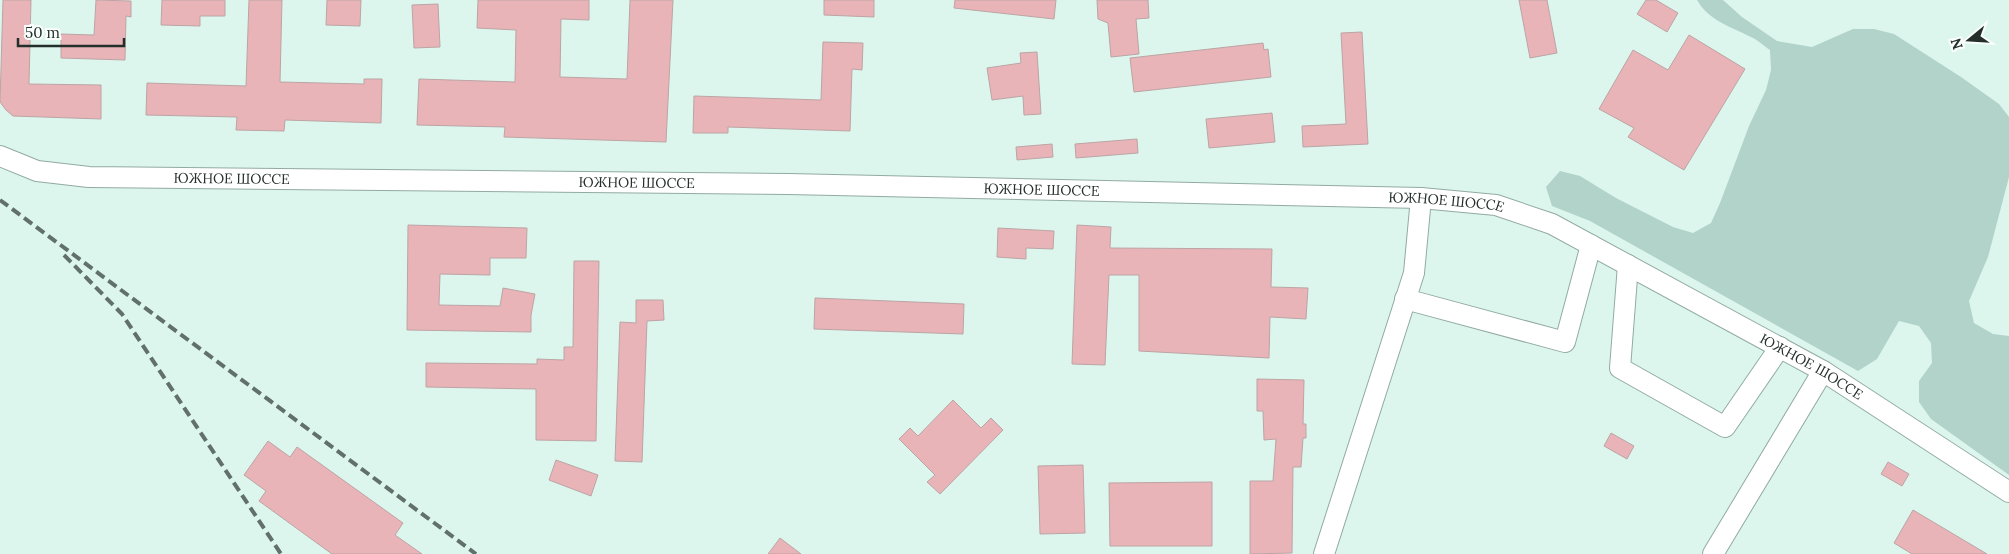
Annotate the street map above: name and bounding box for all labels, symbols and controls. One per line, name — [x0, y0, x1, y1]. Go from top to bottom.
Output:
scale bar — [18, 15, 124, 47]
north arrow — [1944, 15, 1994, 65]
text: 50 m — [25, 23, 60, 42]
text: N — [1946, 36, 1967, 52]
street label: ЮЖНОЕ ШОССЕ — [174, 169, 290, 188]
street label: ЮЖНОЕ ШОССЕ — [579, 173, 695, 192]
street label: ЮЖНОЕ ШОССЕ — [983, 179, 1100, 200]
street label: ЮЖНОЕ ШОССЕ — [1388, 188, 1507, 216]
street label: ЮЖНОЕ ШОССЕ — [1757, 330, 1867, 404]

